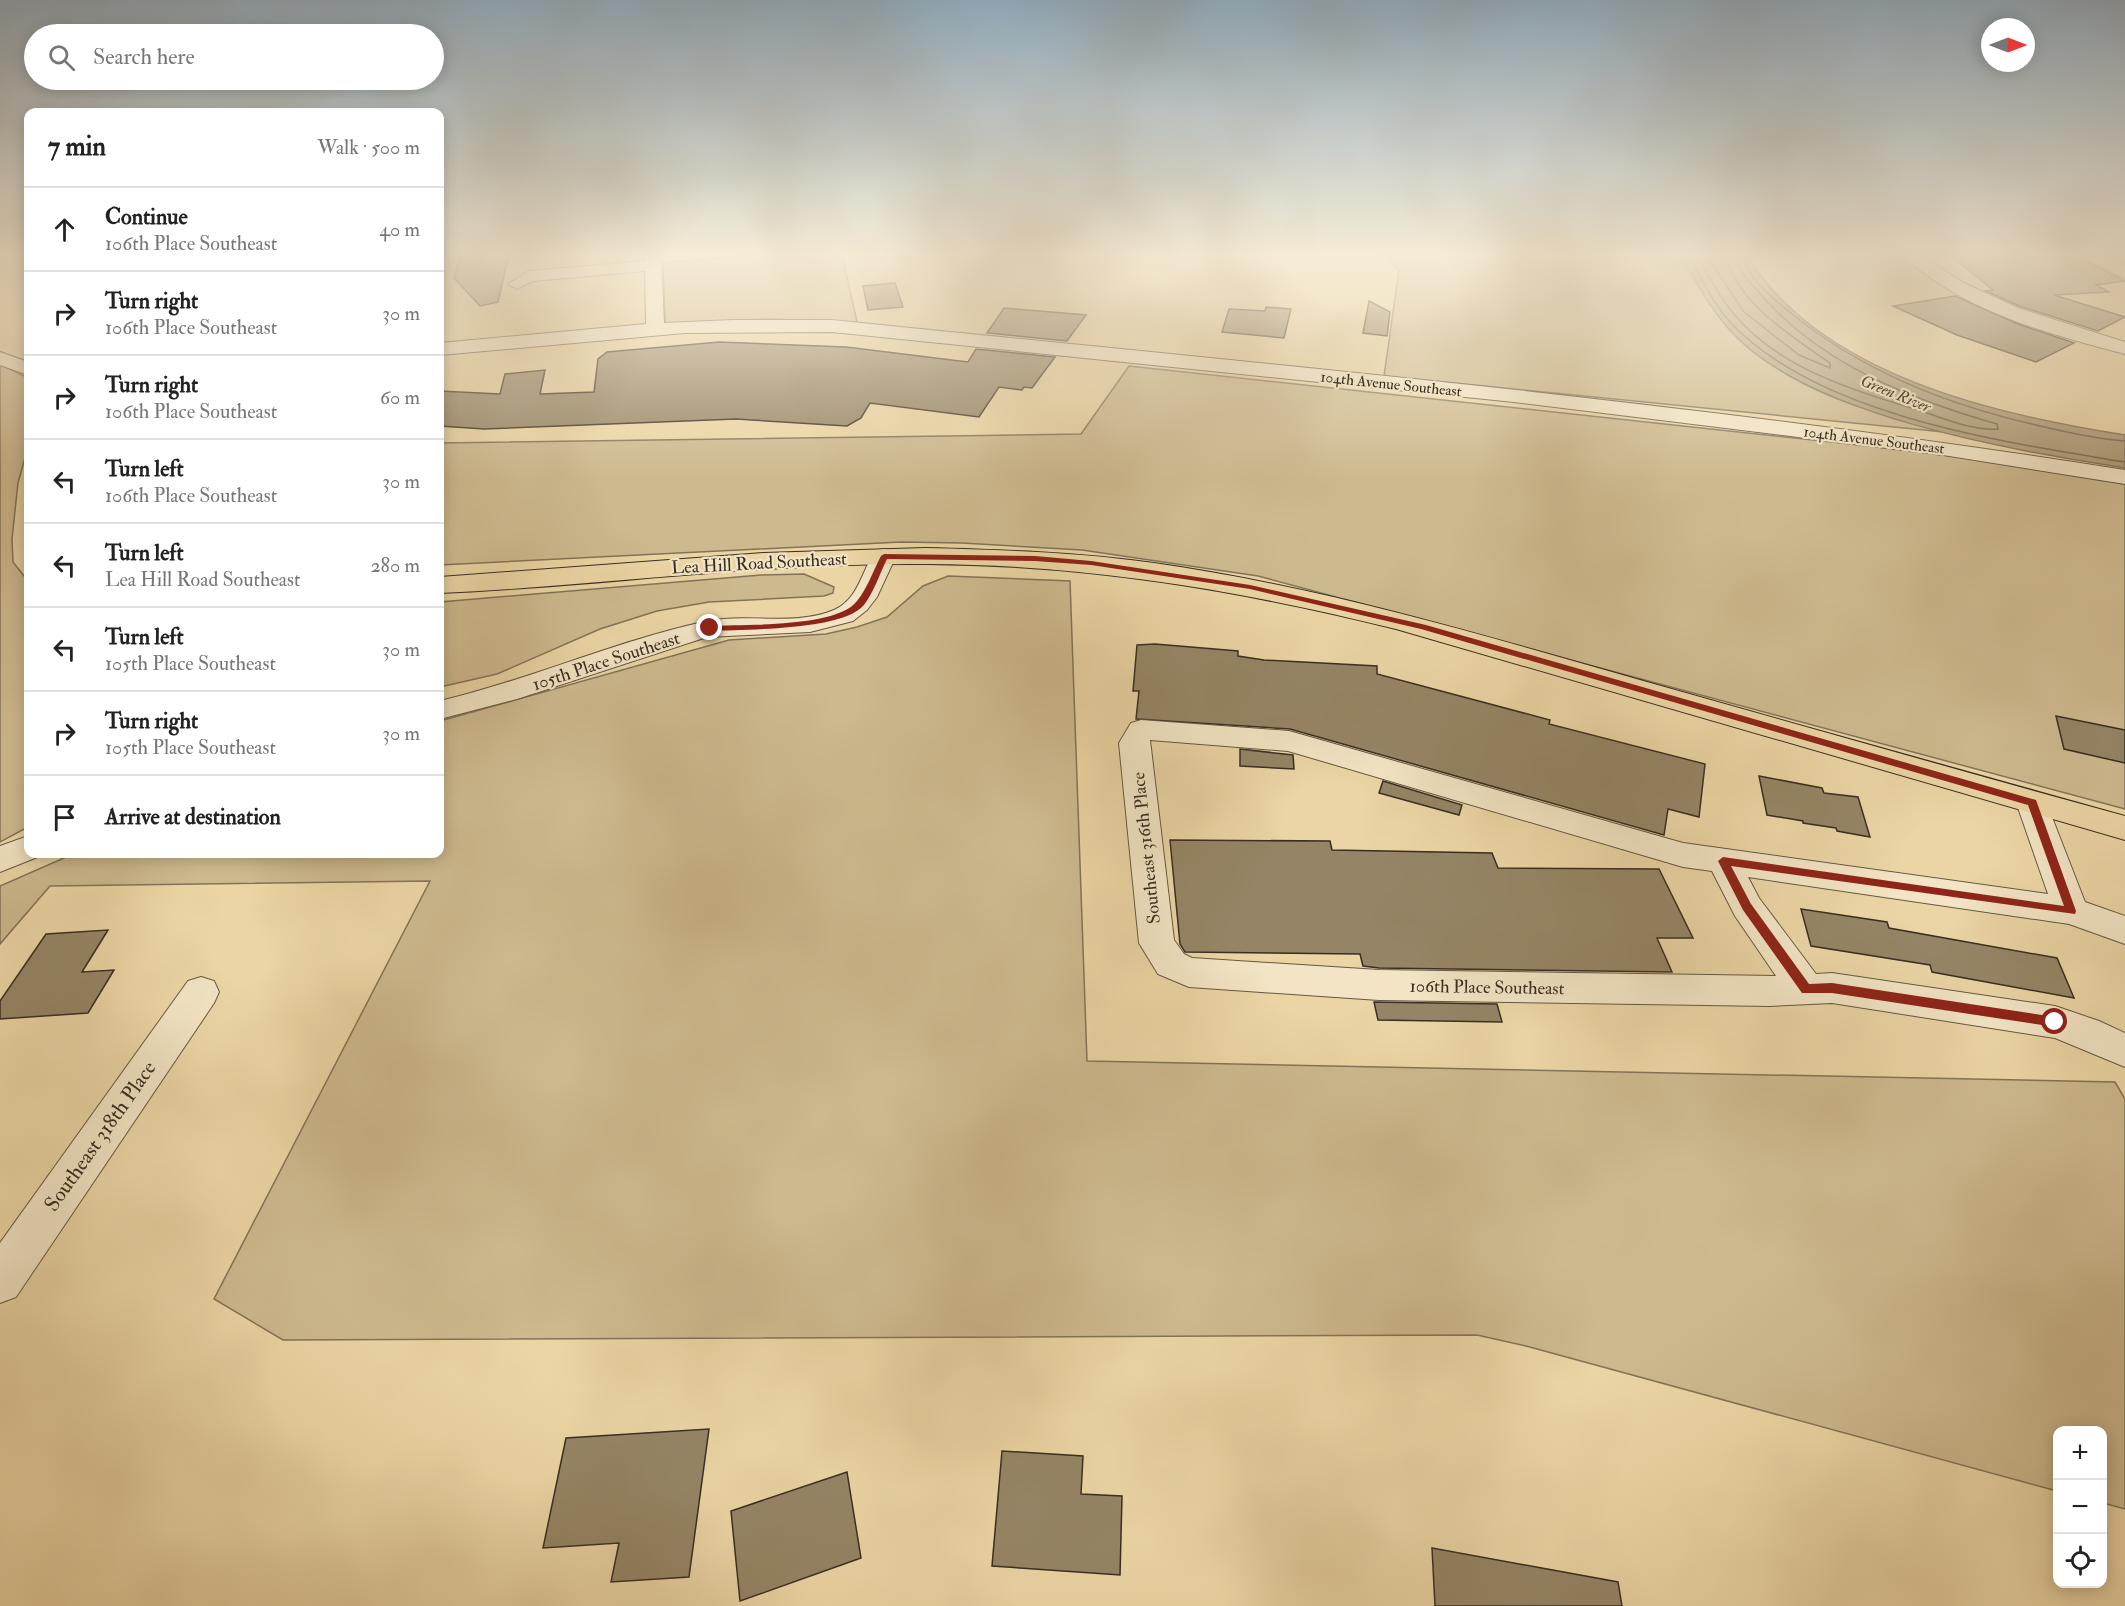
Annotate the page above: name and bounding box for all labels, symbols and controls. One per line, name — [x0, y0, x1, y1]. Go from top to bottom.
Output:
north arrow — [1981, 18, 2035, 72]
search box — [24, 24, 444, 90]
icon: search — [45, 41, 78, 74]
text: Search here — [93, 43, 195, 71]
text: 7 min — [48, 131, 106, 163]
text: Walk · 500 m — [317, 135, 420, 160]
text: Continue — [105, 203, 188, 231]
icon: ahead — [48, 213, 81, 246]
text: 40 m — [379, 217, 420, 242]
text: 106th Place Southeast — [105, 231, 277, 256]
text: Turn right — [105, 287, 198, 315]
icon: right — [48, 297, 81, 330]
text: 30 m — [382, 301, 420, 326]
text: 106th Place Southeast — [105, 315, 277, 340]
street label: 104th Avenue Southeast — [1319, 368, 1463, 401]
text: Turn right — [105, 371, 198, 399]
water label: Green River — [1858, 371, 1935, 417]
icon: right — [48, 381, 81, 414]
text: 60 m — [380, 385, 420, 410]
text: 106th Place Southeast — [105, 399, 277, 424]
street label: 104th Avenue Southeast — [1802, 422, 1946, 459]
text: Turn left — [105, 455, 184, 483]
icon: left — [48, 465, 81, 498]
text: 30 m — [382, 469, 420, 494]
text: 106th Place Southeast — [105, 483, 277, 508]
text: Turn left — [105, 539, 184, 567]
street label: Lea Hill Road Southeast — [671, 547, 848, 580]
icon: left — [48, 549, 81, 582]
text: 280 m — [370, 553, 420, 578]
text: Lea Hill Road Southeast — [105, 567, 300, 592]
route end — [696, 614, 722, 640]
text: Turn left — [105, 623, 184, 651]
street label: 105th Place Southeast — [529, 627, 683, 696]
icon: left — [48, 633, 81, 666]
text: 30 m — [382, 637, 420, 662]
text: 105th Place Southeast — [105, 651, 276, 676]
text: Turn right — [105, 707, 198, 735]
icon: right — [48, 717, 81, 750]
text: 30 m — [382, 721, 420, 746]
text: 105th Place Southeast — [105, 735, 276, 760]
street label: Southeast 316th Place — [1127, 770, 1166, 925]
icon: arrive — [48, 801, 81, 834]
text: Arrive at destination — [105, 803, 281, 831]
street label: 106th Place Southeast — [1409, 975, 1565, 1000]
route start — [2041, 1008, 2067, 1034]
street label: Southeast 318th Place — [38, 1056, 162, 1217]
map controls — [2053, 1426, 2107, 1588]
button: + — [2053, 1426, 2107, 1480]
button: − — [2053, 1480, 2107, 1534]
button: locate — [2053, 1534, 2107, 1588]

